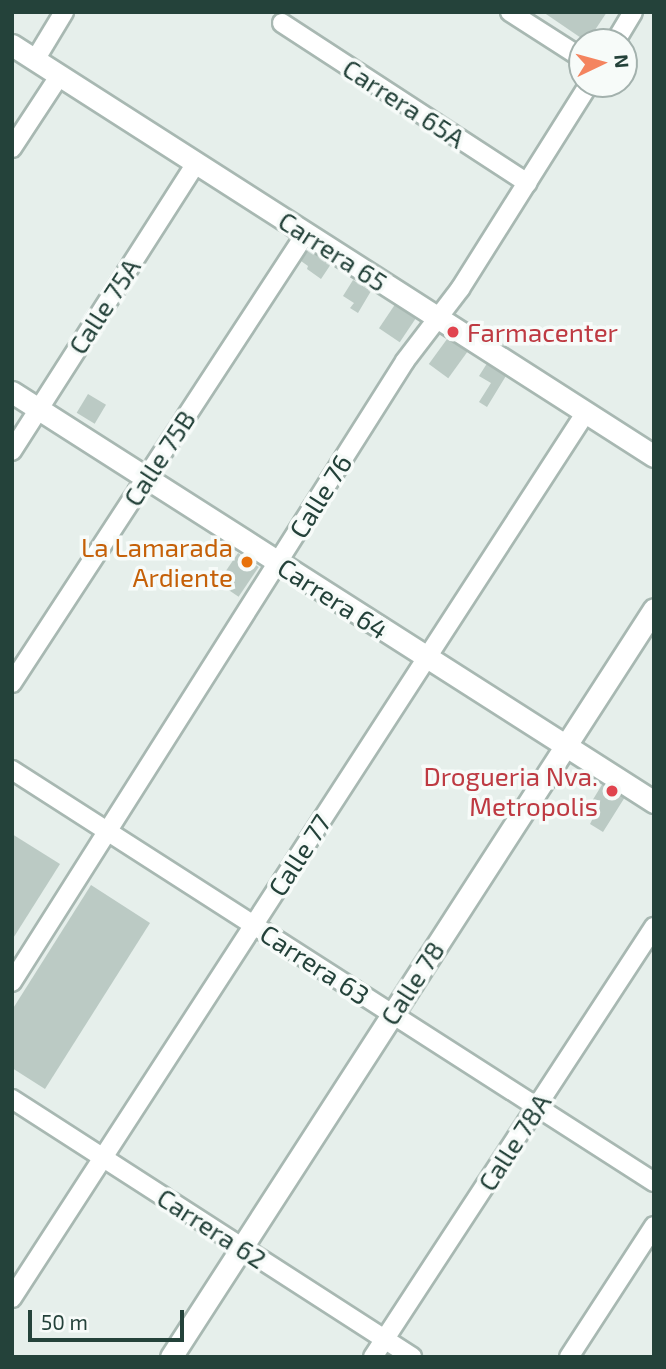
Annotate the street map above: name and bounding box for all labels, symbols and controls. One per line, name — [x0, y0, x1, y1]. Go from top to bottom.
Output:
north arrow — [568, 28, 638, 98]
street label: Carrera 65A — [337, 52, 471, 154]
text: N — [610, 53, 634, 69]
street label: Carrera 65 — [273, 204, 393, 298]
street label: Calle 75A — [62, 252, 146, 360]
place label: Farmacenter — [467, 316, 618, 348]
marker: Farmacenter — [445, 324, 461, 340]
street label: Calle 75B — [117, 404, 201, 512]
street label: Calle 76 — [282, 449, 358, 543]
place label: La Lamarada Ardiente — [81, 531, 233, 592]
street label: Carrera 64 — [272, 551, 394, 645]
marker: La Lamarada Ardiente — [239, 554, 255, 570]
place label: Drogueria Nva. Metropolis — [423, 760, 598, 822]
marker: Drogueria Nva. Metropolis — [604, 783, 620, 799]
street label: Calle 77 — [261, 808, 337, 902]
street label: Carrera 63 — [255, 917, 375, 1011]
street label: Calle 78 — [373, 935, 451, 1031]
street label: Calle 78A — [471, 1088, 557, 1196]
street label: Carrera 62 — [152, 1181, 272, 1275]
scale bar — [32, 1296, 187, 1340]
text: 50 m — [41, 1309, 88, 1334]

